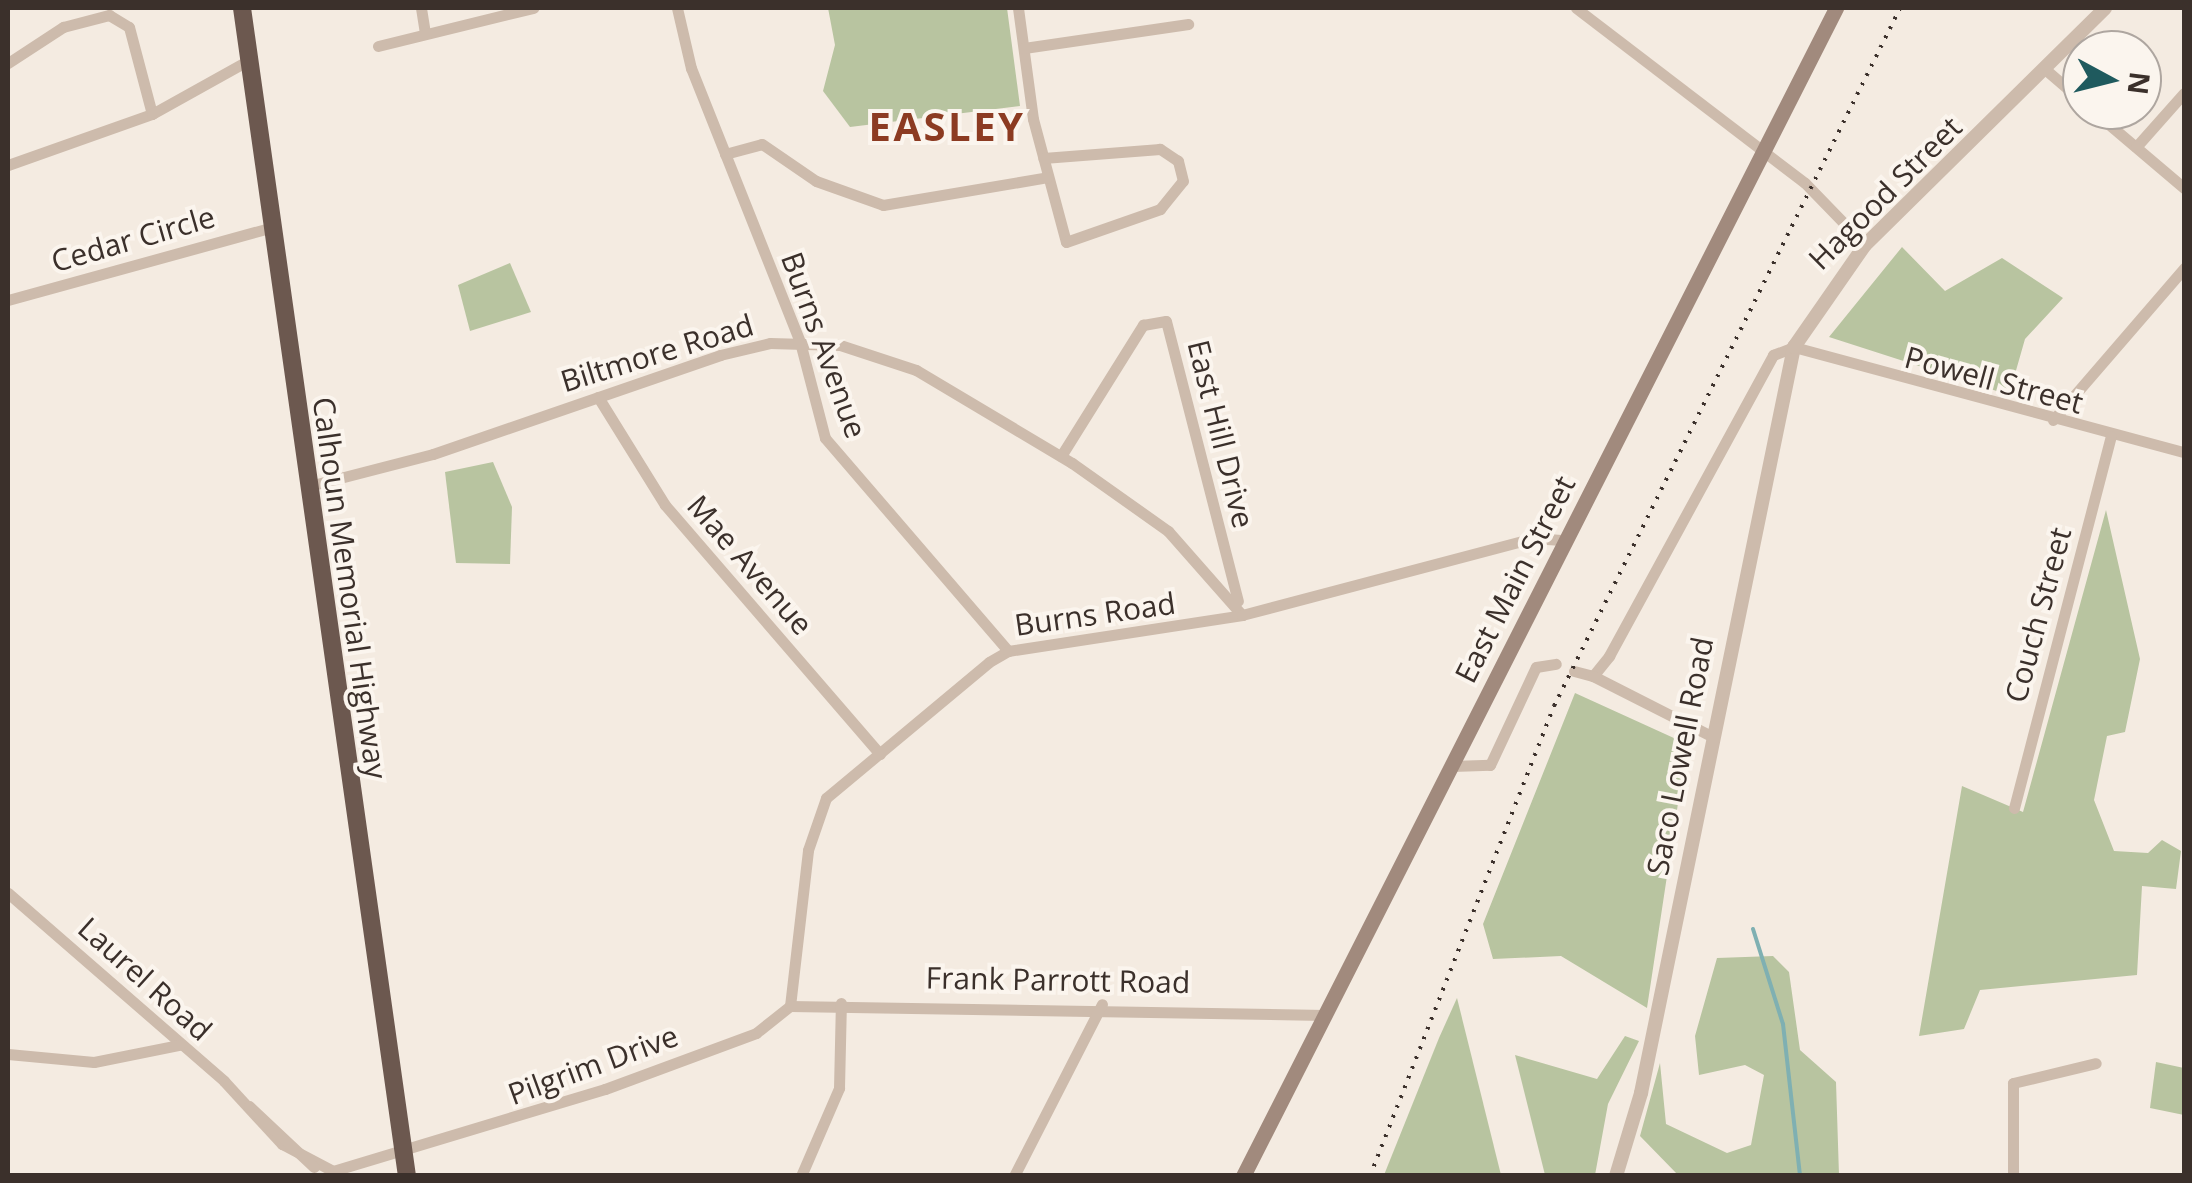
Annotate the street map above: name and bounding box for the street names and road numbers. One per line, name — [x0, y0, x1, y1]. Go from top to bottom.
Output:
street label: Hagood Street — [1801, 109, 1969, 277]
street label: Cedar Circle — [47, 198, 219, 280]
street label: Burns Avenue — [774, 247, 874, 443]
street label: Biltmore Road — [556, 307, 758, 399]
street label: East Hill Drive — [1180, 336, 1262, 532]
street label: Powell Street — [1901, 339, 2087, 421]
street label: Calhoun Memorial Highway — [305, 395, 395, 781]
street label: East Main Street — [1447, 470, 1583, 688]
street label: Mae Avenue — [680, 488, 820, 642]
street label: Couch Street — [1997, 524, 2079, 706]
street label: Burns Road — [1012, 585, 1178, 643]
street label: Saco Lowell Road — [1639, 634, 1721, 878]
street label: Laurel Road — [71, 910, 219, 1048]
street label: Frank Parrott Road — [925, 960, 1191, 1000]
street label: Pilgrim Drive — [503, 1018, 683, 1112]

